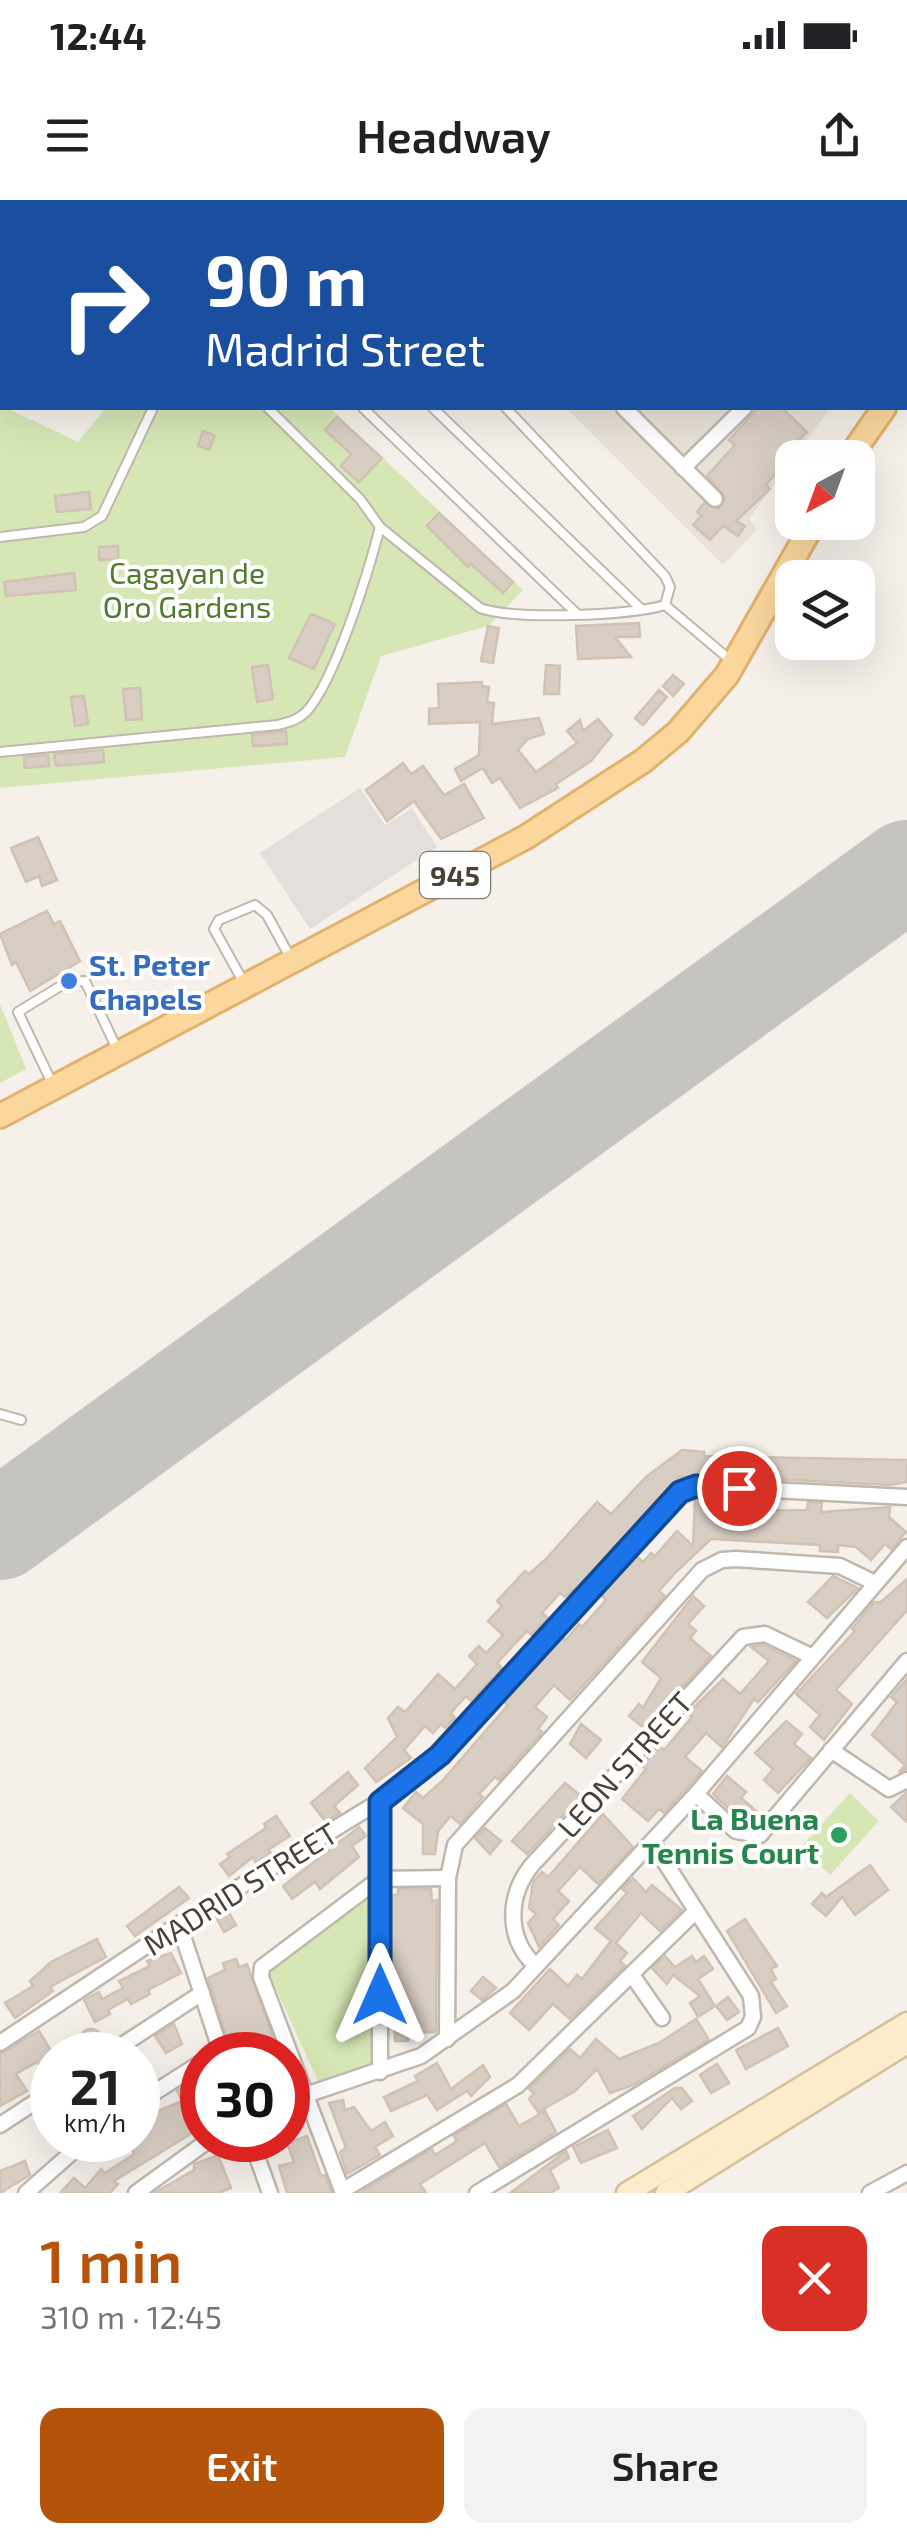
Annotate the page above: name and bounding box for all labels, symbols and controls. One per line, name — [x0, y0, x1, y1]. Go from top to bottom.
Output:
text: 12:44 — [50, 12, 147, 58]
icon: menu — [40, 108, 95, 163]
text: Headway — [356, 108, 551, 162]
icon: share — [812, 108, 867, 163]
text: 90 m — [205, 236, 367, 320]
icon: right — [40, 240, 170, 370]
text: Madrid Street — [205, 321, 485, 375]
north arrow — [775, 440, 875, 540]
map controls — [775, 440, 875, 660]
park label: Cagayan de Oro Gardens — [103, 554, 271, 624]
button: layers — [775, 560, 875, 660]
road number: 945 — [420, 852, 490, 898]
place label: St. Peter Chapels — [89, 946, 210, 1016]
marker: St. Peter Chapels — [58, 970, 80, 992]
pin — [697, 1446, 782, 1531]
icon: arrive — [712, 1461, 767, 1516]
street label: LEON STREET — [549, 1684, 699, 1844]
place label: La Buena Tennis Court — [642, 1800, 819, 1870]
street label: MADRID STREET — [136, 1814, 344, 1962]
marker: La Buena Tennis Court — [828, 1824, 850, 1846]
position arrow — [328, 1943, 432, 2047]
speed limit sign: 30 — [180, 2032, 310, 2162]
text: 21 — [70, 2055, 120, 2115]
text: km/h — [64, 2107, 126, 2137]
text: 1 min — [40, 2223, 182, 2295]
button: close — [762, 2226, 867, 2331]
text: 310 m · 12:45 — [40, 2297, 222, 2335]
button: Exit — [40, 2408, 444, 2523]
button: Share — [464, 2408, 867, 2523]

